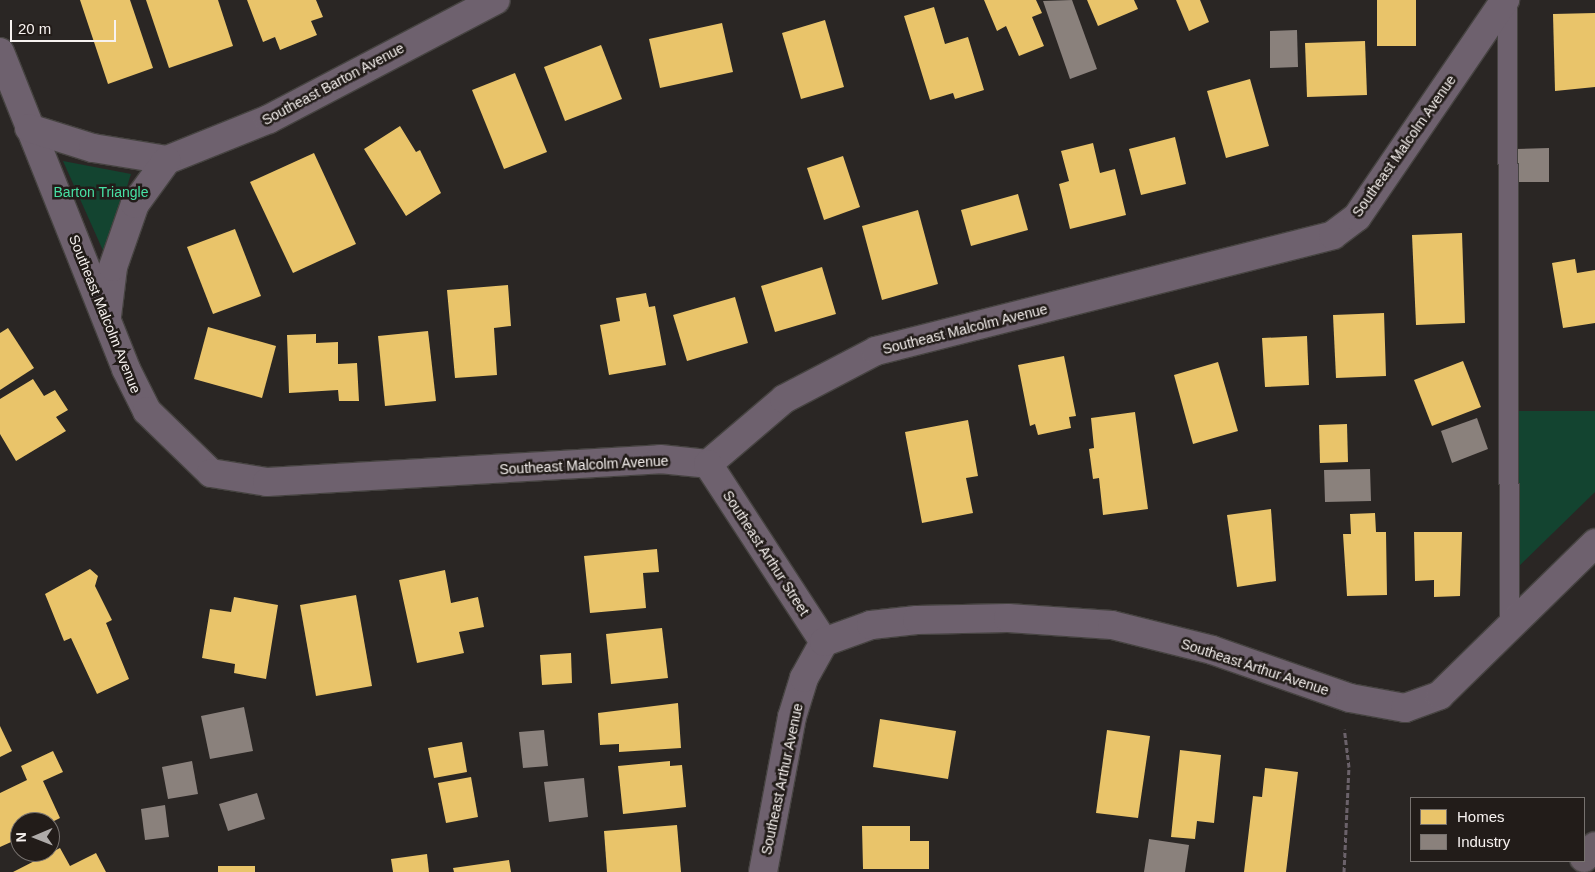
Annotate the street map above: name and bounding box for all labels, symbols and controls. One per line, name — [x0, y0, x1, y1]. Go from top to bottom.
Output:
scale bar — [12, 10, 119, 42]
text: 20 m — [18, 20, 51, 37]
street label: Southeast Barton Avenue — [259, 39, 407, 129]
street label: Southeast Malcolm Avenue — [1348, 71, 1460, 221]
park label: Barton Triangle — [53, 184, 149, 200]
street label: Southeast Malcolm Avenue — [65, 232, 145, 396]
street label: Southeast Malcolm Avenue — [880, 300, 1050, 358]
street label: Southeast Malcolm Avenue — [499, 452, 669, 478]
street label: Southeast Arthur Street — [719, 487, 813, 619]
street label: Southeast Arthur Avenue — [1178, 635, 1332, 699]
street label: Southeast Arthur Avenue — [758, 701, 806, 857]
legend — [1410, 797, 1585, 862]
text: Homes — [1457, 808, 1505, 825]
north arrow — [10, 812, 60, 862]
text: N — [13, 832, 29, 842]
text: Industry — [1457, 833, 1510, 850]

